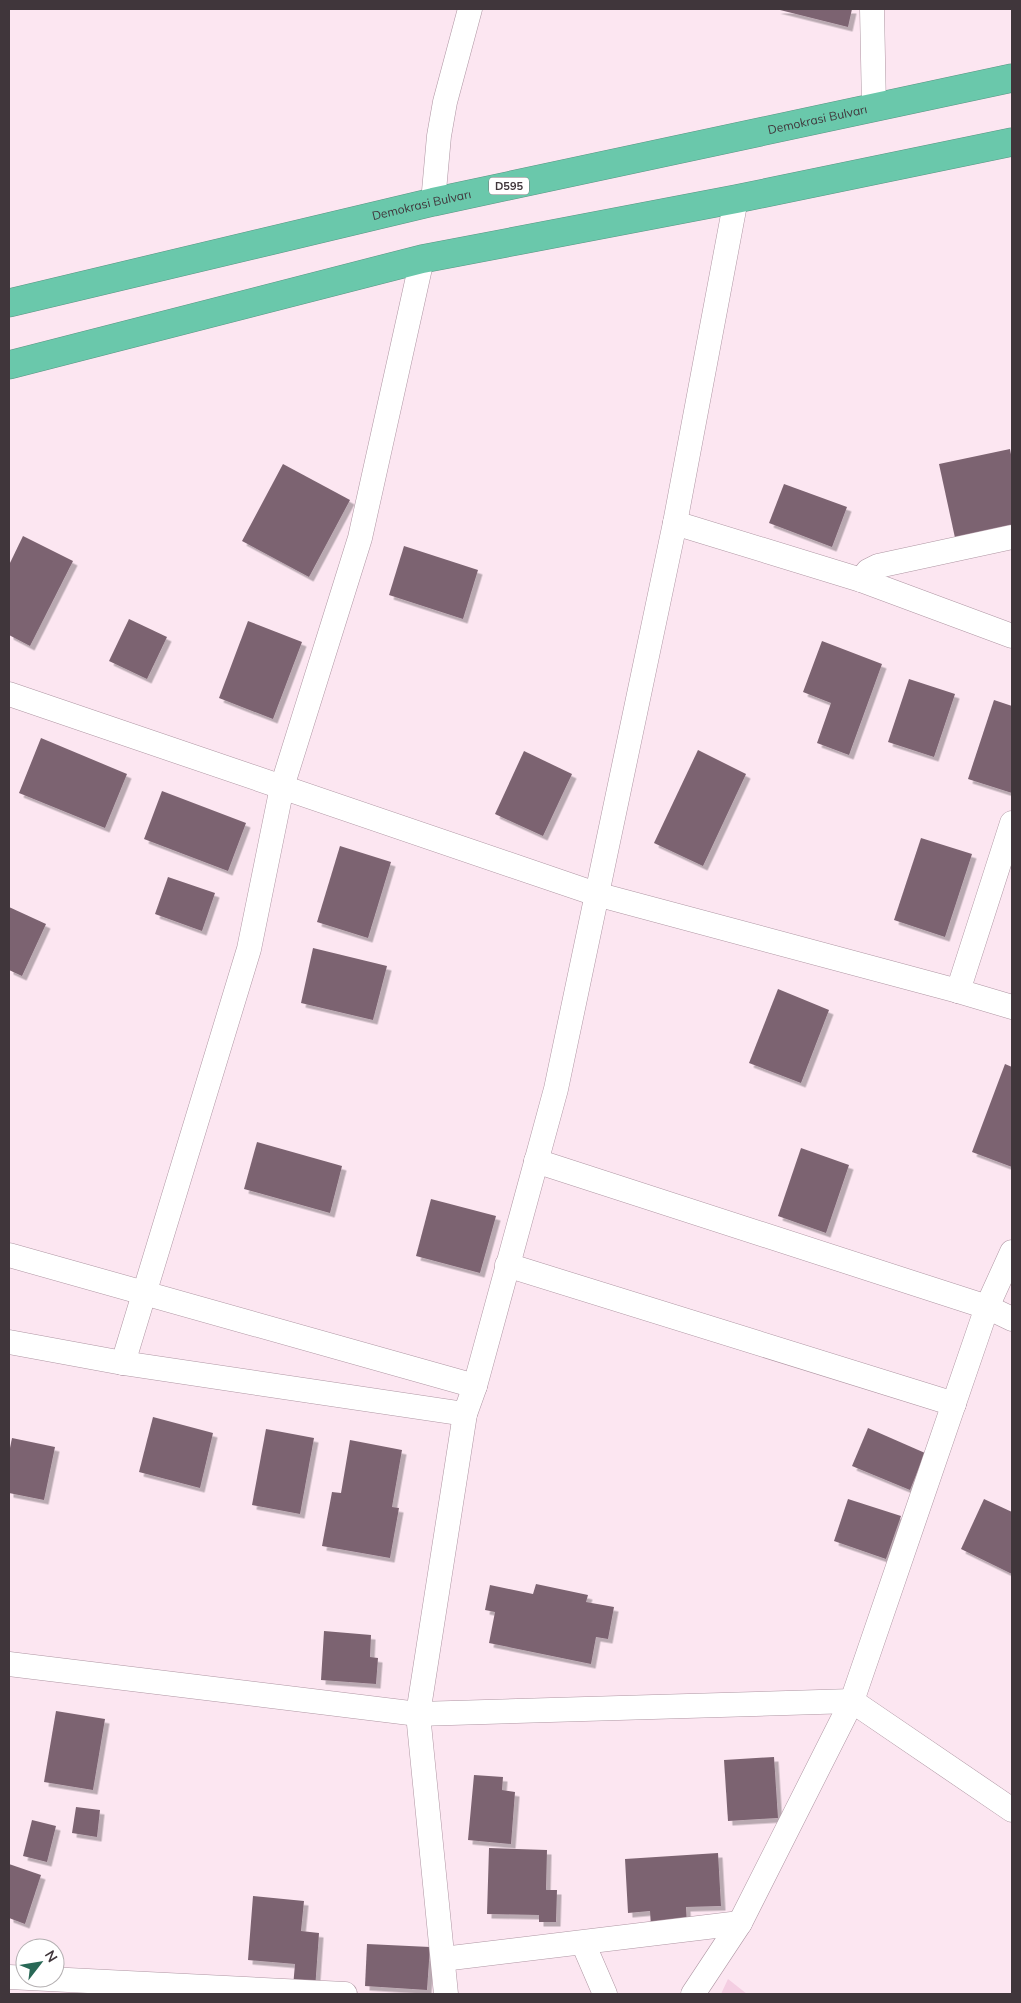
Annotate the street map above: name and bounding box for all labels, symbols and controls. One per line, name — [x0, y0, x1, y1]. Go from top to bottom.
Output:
street label: Demokrasi Bulvarı — [766, 101, 868, 137]
road number: D595 — [489, 178, 529, 195]
street label: Demokrasi Bulvarı — [370, 186, 472, 223]
north arrow — [15, 1938, 65, 1988]
text: N — [41, 1947, 62, 1965]

